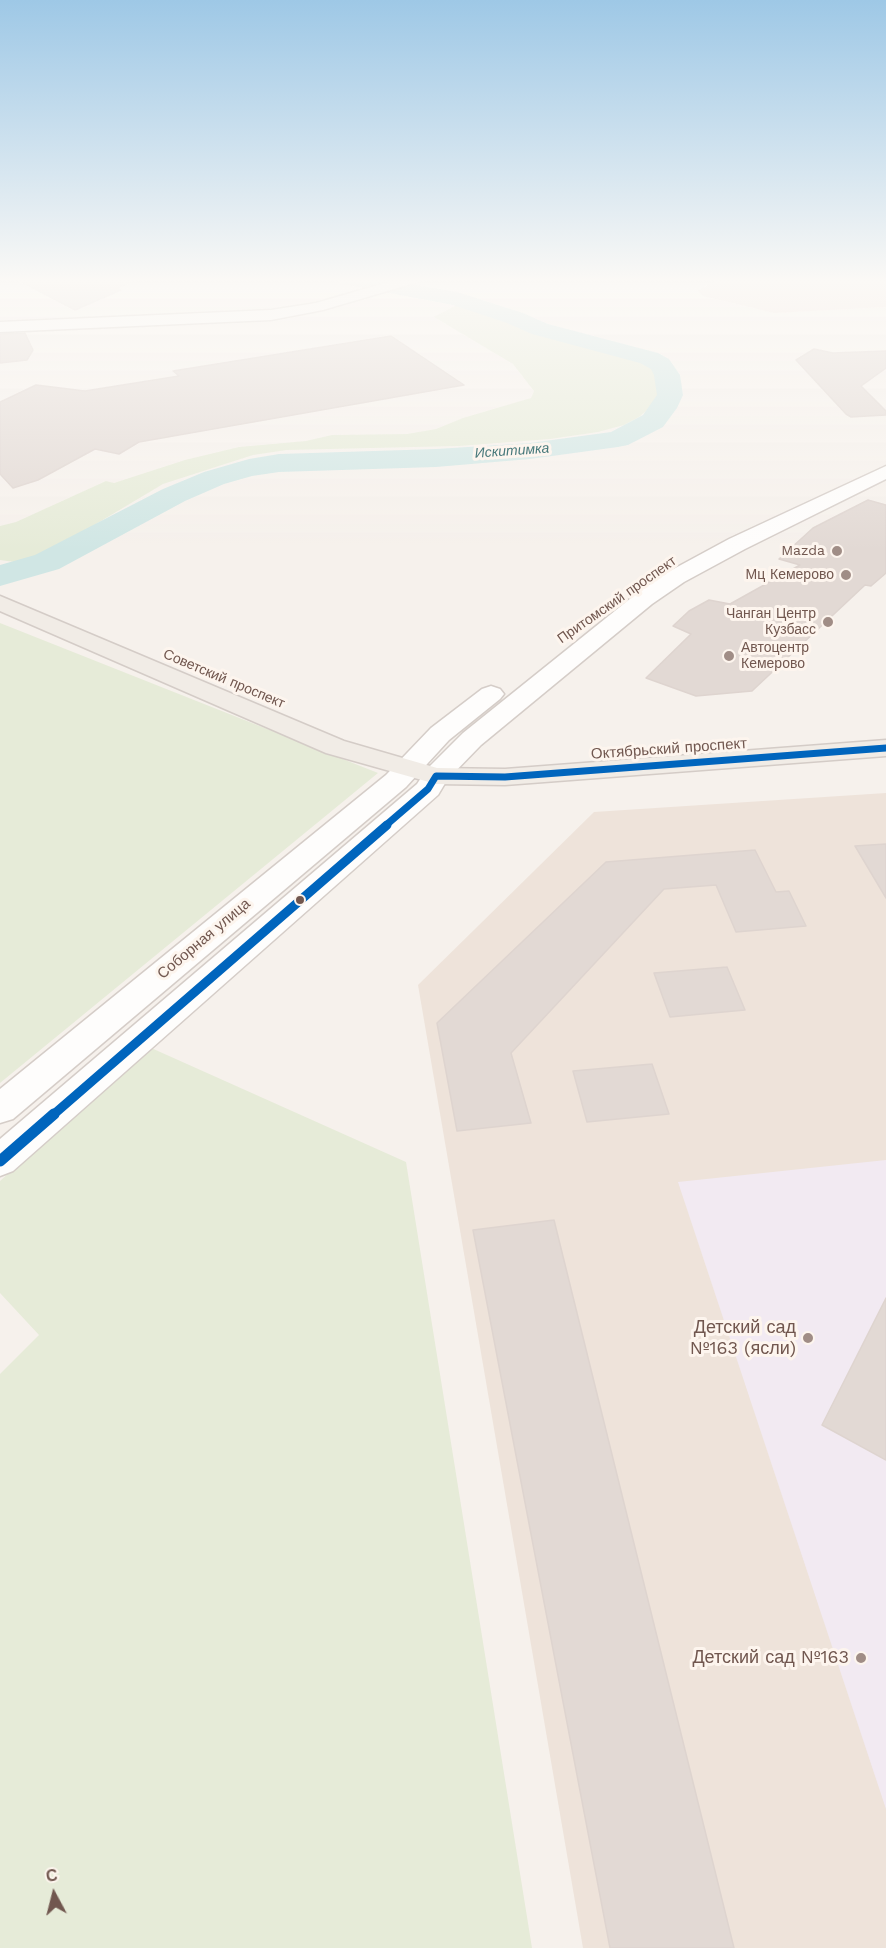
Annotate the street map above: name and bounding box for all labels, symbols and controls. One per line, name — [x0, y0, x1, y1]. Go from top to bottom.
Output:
water label: Искитимка — [474, 440, 550, 462]
place label: Mazda — [781, 543, 825, 559]
marker: Mazda — [830, 544, 844, 558]
street label: Притомский проспект — [554, 553, 680, 647]
place label: Мц Кемерово — [746, 567, 834, 583]
marker: Мц Кемерово — [839, 568, 853, 582]
place label: Чанган Центр Кузбасс — [726, 606, 816, 638]
marker: Чанган Центр Кузбасс — [821, 615, 835, 629]
place label: Автоцентр Кемерово — [741, 640, 809, 672]
street label: Советский проспект — [161, 646, 287, 712]
marker: Автоцентр Кемерово — [722, 649, 736, 663]
street label: Октябрьский проспект — [590, 735, 748, 763]
unlabelled marker — [294, 894, 306, 906]
street label: Соборная улица — [154, 895, 254, 983]
place label: Детский сад №163 (ясли) — [690, 1317, 796, 1360]
marker: Детский сад №163 (ясли) — [801, 1331, 815, 1345]
place label: Детский сад №163 — [692, 1647, 849, 1669]
marker: Детский сад №163 — [854, 1651, 868, 1665]
north arrow — [24, 1864, 84, 1924]
text: С — [45, 1866, 59, 1886]

